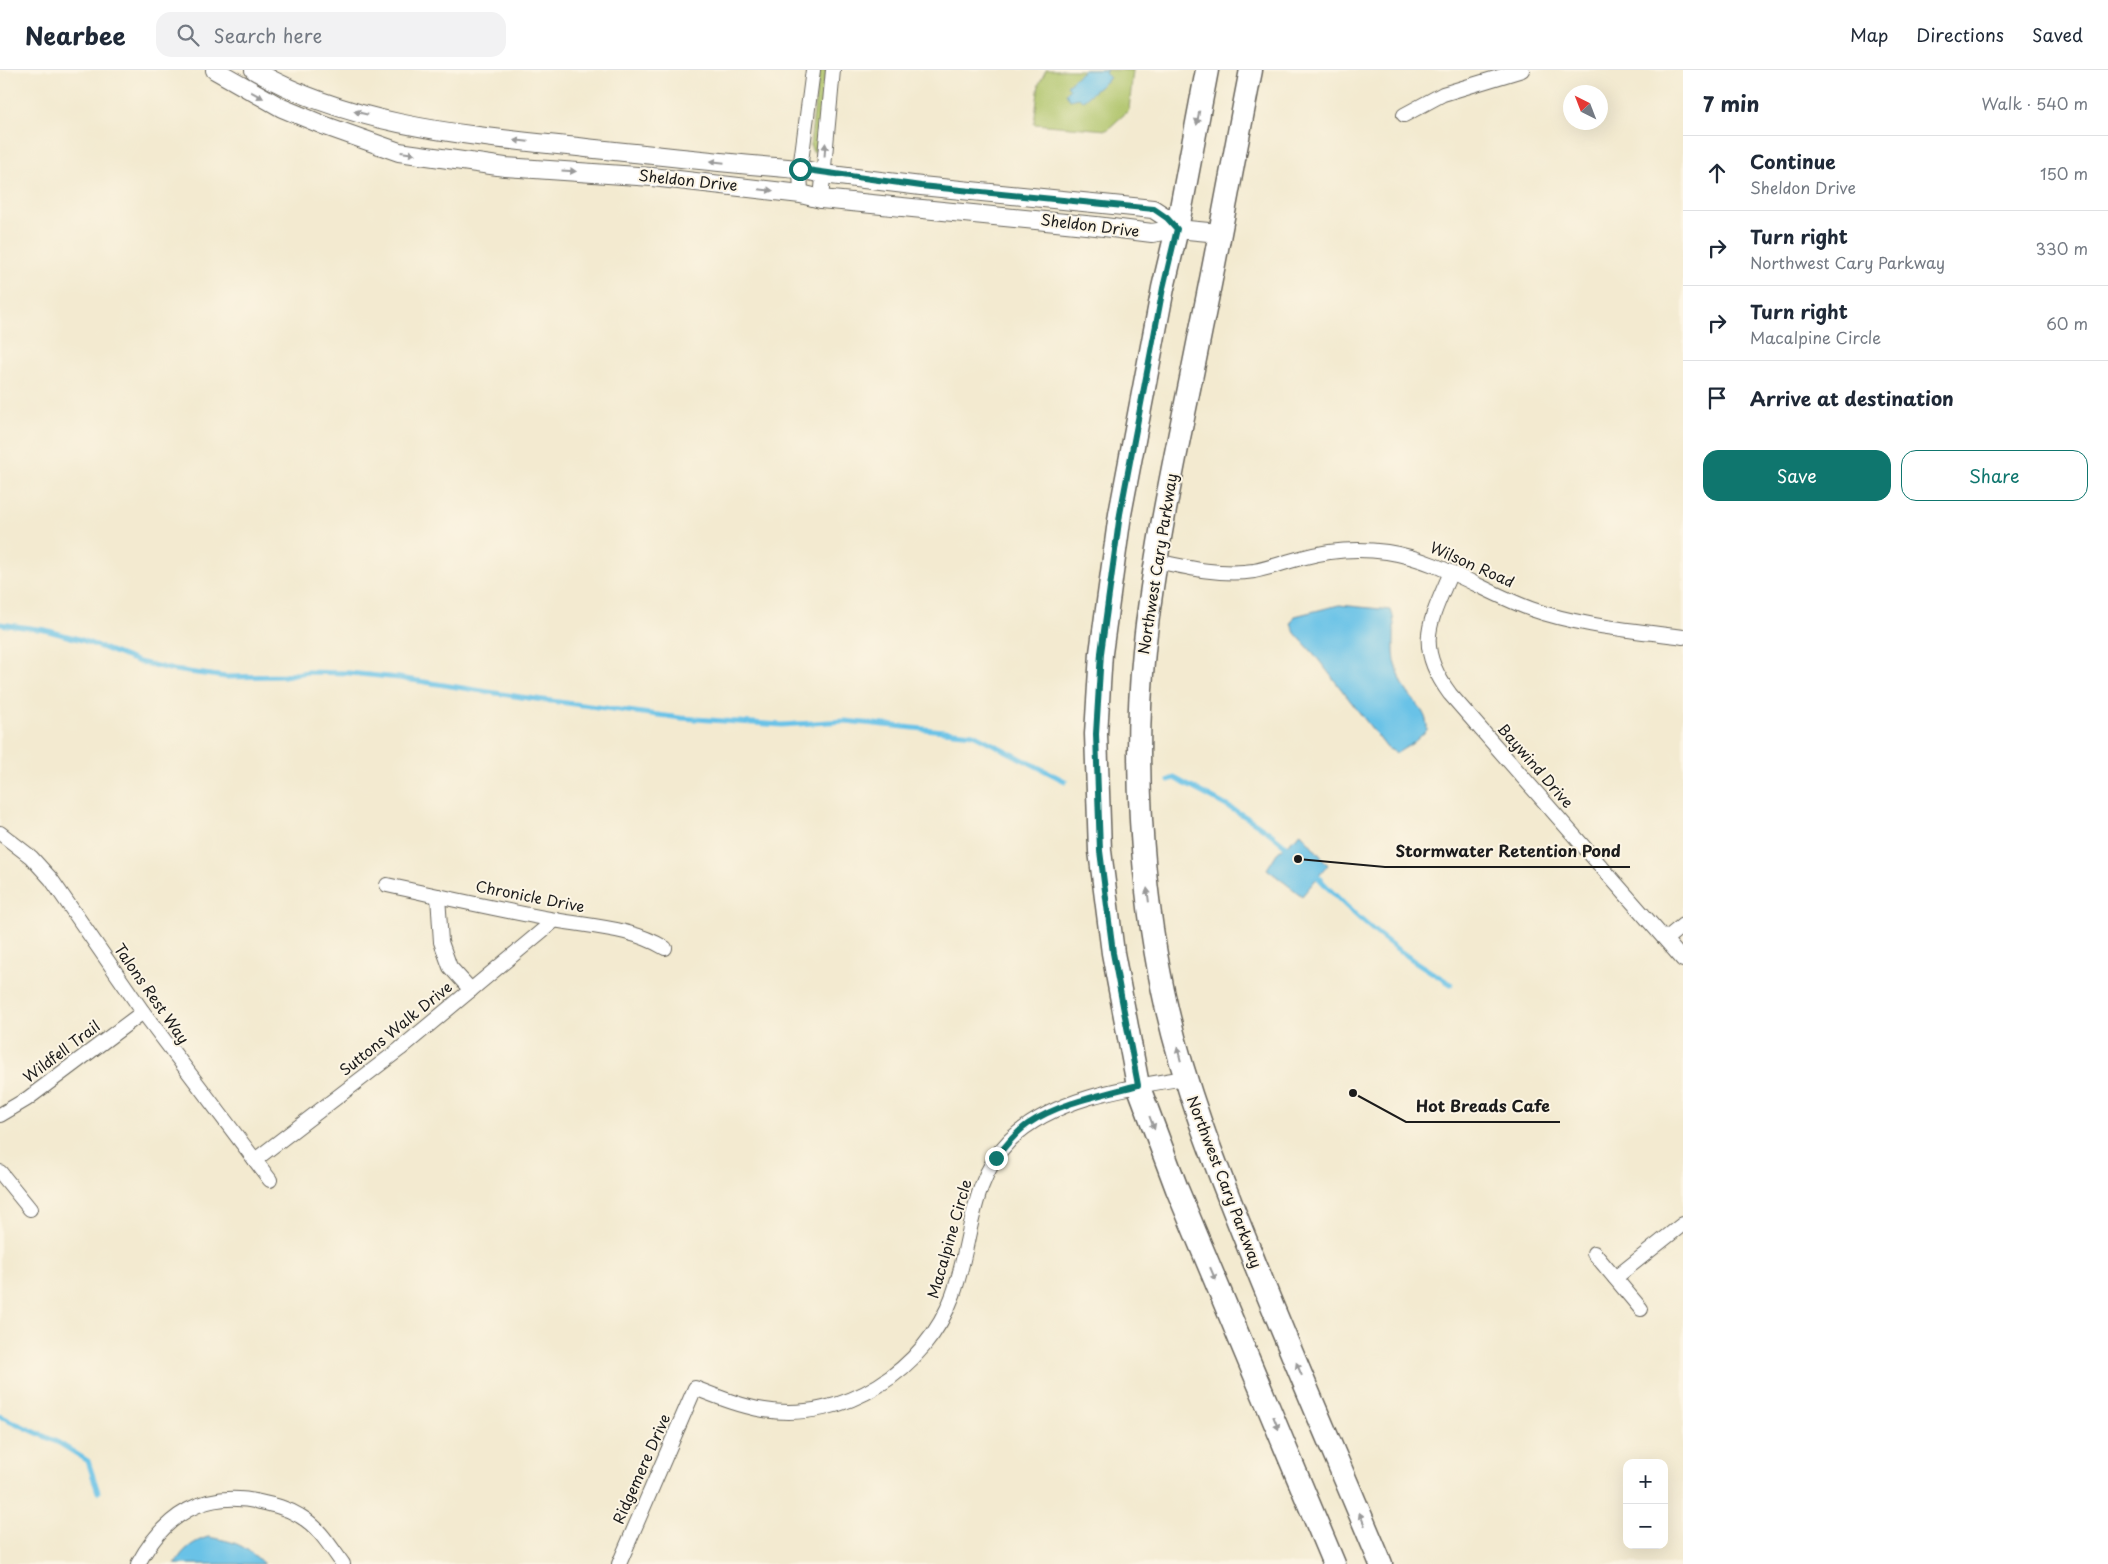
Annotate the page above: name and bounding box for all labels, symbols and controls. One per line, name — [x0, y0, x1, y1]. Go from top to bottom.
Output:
search box — [156, 12, 506, 57]
text: Nearbee — [25, 17, 126, 53]
icon: search — [174, 21, 202, 49]
text: Search here — [214, 21, 322, 49]
text: Map — [1850, 21, 1888, 48]
text: Directions — [1916, 21, 2004, 48]
text: Saved — [2032, 21, 2083, 48]
north arrow — [1563, 85, 1608, 130]
text: 7 min — [1703, 87, 1759, 119]
one-way arrow — [250, 91, 264, 99]
text: Walk · 540 m — [1982, 91, 2088, 115]
one-way arrow — [353, 109, 368, 117]
one-way arrow — [1194, 110, 1202, 126]
one-way arrow — [512, 137, 528, 145]
one-way arrow — [821, 142, 829, 158]
text: Continue — [1750, 147, 1836, 175]
one-way arrow — [400, 149, 416, 157]
one-way arrow — [709, 157, 725, 165]
route start — [789, 158, 812, 181]
icon: ahead — [1703, 159, 1731, 187]
text: 150 m — [2040, 161, 2088, 185]
street label: Sheldon Drive — [638, 163, 739, 196]
one-way arrow — [562, 167, 578, 175]
text: Sheldon Drive — [1750, 175, 1856, 199]
one-way arrow — [758, 186, 774, 194]
street label: Sheldon Drive — [1039, 207, 1141, 242]
text: Turn right — [1750, 222, 1848, 250]
icon: right — [1703, 234, 1731, 262]
text: 330 m — [2035, 236, 2088, 260]
text: Northwest Cary Parkway — [1750, 250, 1945, 274]
text: Turn right — [1750, 297, 1848, 325]
icon: right — [1703, 309, 1731, 337]
text: 60 m — [2046, 311, 2088, 335]
text: Macalpine Circle — [1750, 325, 1881, 349]
icon: arrive — [1703, 384, 1731, 412]
text: Arrive at destination — [1750, 384, 1954, 412]
button: Save — [1703, 450, 1891, 501]
button: Share — [1901, 450, 2088, 501]
street label: Northwest Cary Parkway — [1131, 472, 1182, 656]
street label: Wilson Road — [1427, 535, 1518, 592]
street label: Baywind Drive — [1493, 718, 1580, 813]
callout: Stormwater Retention Pond — [1385, 836, 1630, 867]
text: Stormwater Retention Pond — [1395, 838, 1621, 862]
street label: Chronicle Drive — [474, 874, 587, 917]
one-way arrow — [1144, 886, 1152, 902]
street label: Talons Rest Way — [109, 938, 196, 1048]
street label: Suttons Walk Drive — [334, 975, 457, 1081]
street label: Wildfell Trail — [18, 1014, 105, 1087]
one-way arrow — [1175, 1046, 1183, 1061]
callout: Hot Breads Cafe — [1406, 1091, 1560, 1122]
street label: Northwest Cary Parkway — [1182, 1092, 1269, 1271]
text: Hot Breads Cafe — [1416, 1093, 1550, 1117]
one-way arrow — [1148, 1116, 1156, 1131]
route end — [985, 1147, 1008, 1170]
street label: Macalpine Circle — [921, 1176, 977, 1301]
one-way arrow — [1210, 1266, 1218, 1281]
one-way arrow — [1294, 1362, 1302, 1376]
street label: Ridgemere Drive — [606, 1410, 675, 1527]
one-way arrow — [1273, 1416, 1281, 1430]
map controls — [1623, 1459, 1668, 1549]
button: + — [1623, 1459, 1668, 1504]
button: − — [1623, 1504, 1668, 1549]
one-way arrow — [1358, 1511, 1366, 1526]

